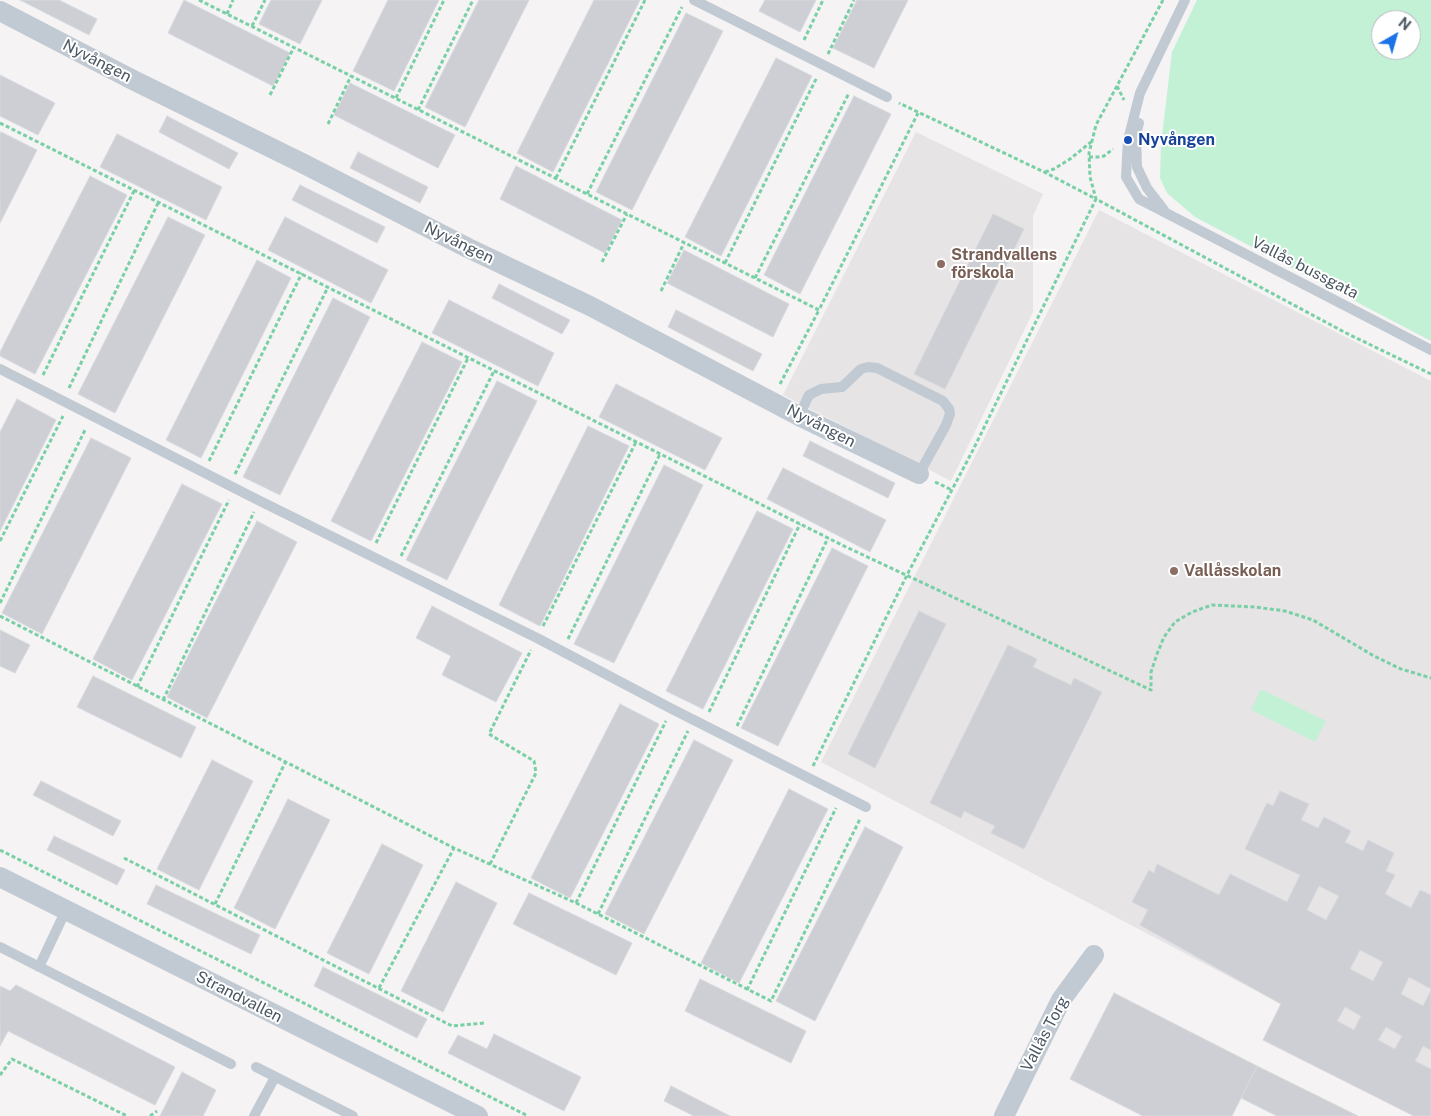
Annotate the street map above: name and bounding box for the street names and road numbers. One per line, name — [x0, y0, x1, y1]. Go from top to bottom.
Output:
street label: Nyvången — [59, 35, 135, 87]
street label: Nyvången — [421, 218, 497, 268]
street label: Vallås bussgata — [1248, 233, 1362, 303]
street label: Nyvången — [783, 400, 859, 452]
street label: Strandvallen — [193, 967, 285, 1027]
street label: Vallås Torg — [1017, 993, 1073, 1075]

